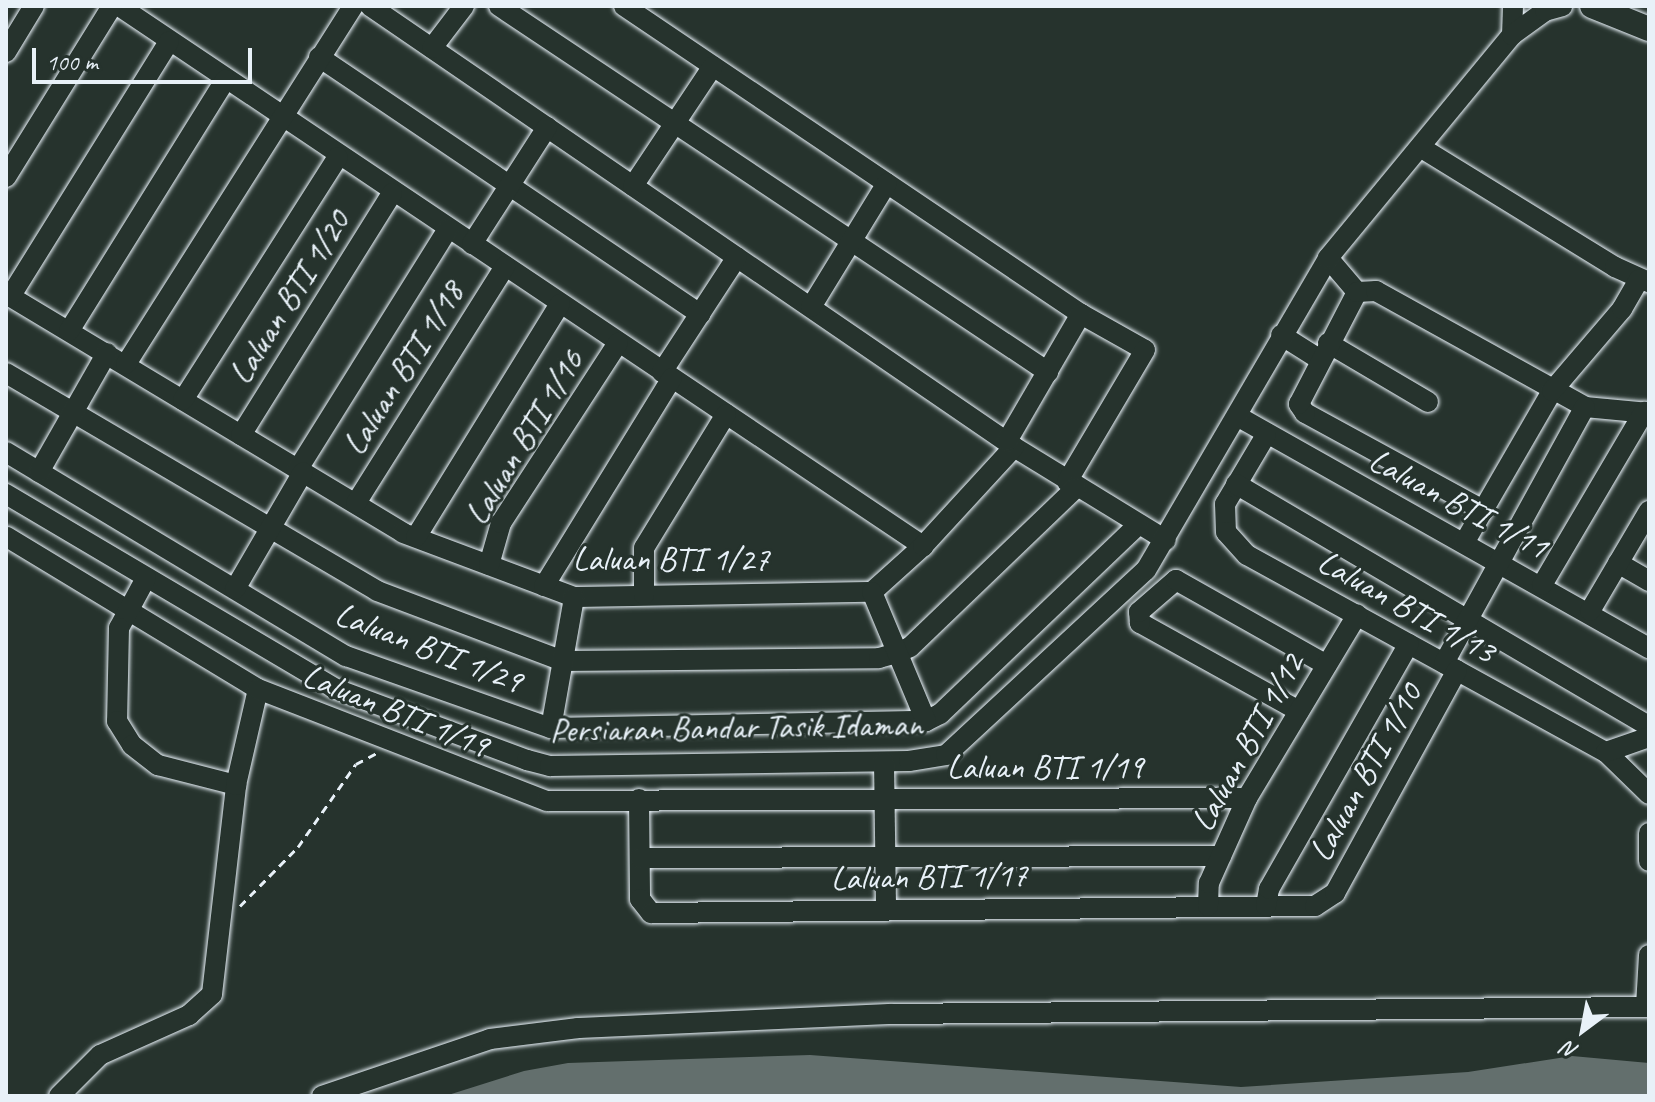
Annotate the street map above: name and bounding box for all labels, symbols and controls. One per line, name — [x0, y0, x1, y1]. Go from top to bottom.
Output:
scale bar — [36, 32, 256, 82]
text: 100 m — [46, 47, 98, 77]
street label: Laluan BTI 1/20 — [220, 203, 358, 391]
street label: Laluan BTI 1/18 — [334, 274, 472, 462]
street label: Laluan BTI 1/16 — [456, 342, 592, 532]
street label: Laluan BTI 1/11 — [1363, 439, 1555, 567]
street label: Laluan BTI 1/27 — [573, 539, 769, 579]
street label: Laluan BTI 1/13 — [1311, 540, 1503, 672]
street label: Laluan BTI 1/29 — [330, 593, 528, 701]
street label: Laluan BTI 1/12 — [1181, 646, 1313, 838]
street label: Laluan BTI 1/19 — [297, 654, 495, 766]
street label: Laluan BTI 1/10 — [1299, 676, 1431, 868]
street label: Persiaran Bandar Tasik Idaman — [549, 703, 923, 751]
street label: Laluan BTI 1/19 — [947, 747, 1143, 787]
street label: Laluan BTI 1/17 — [830, 854, 1028, 898]
north arrow — [1543, 990, 1623, 1070]
text: N — [1557, 1035, 1583, 1066]

